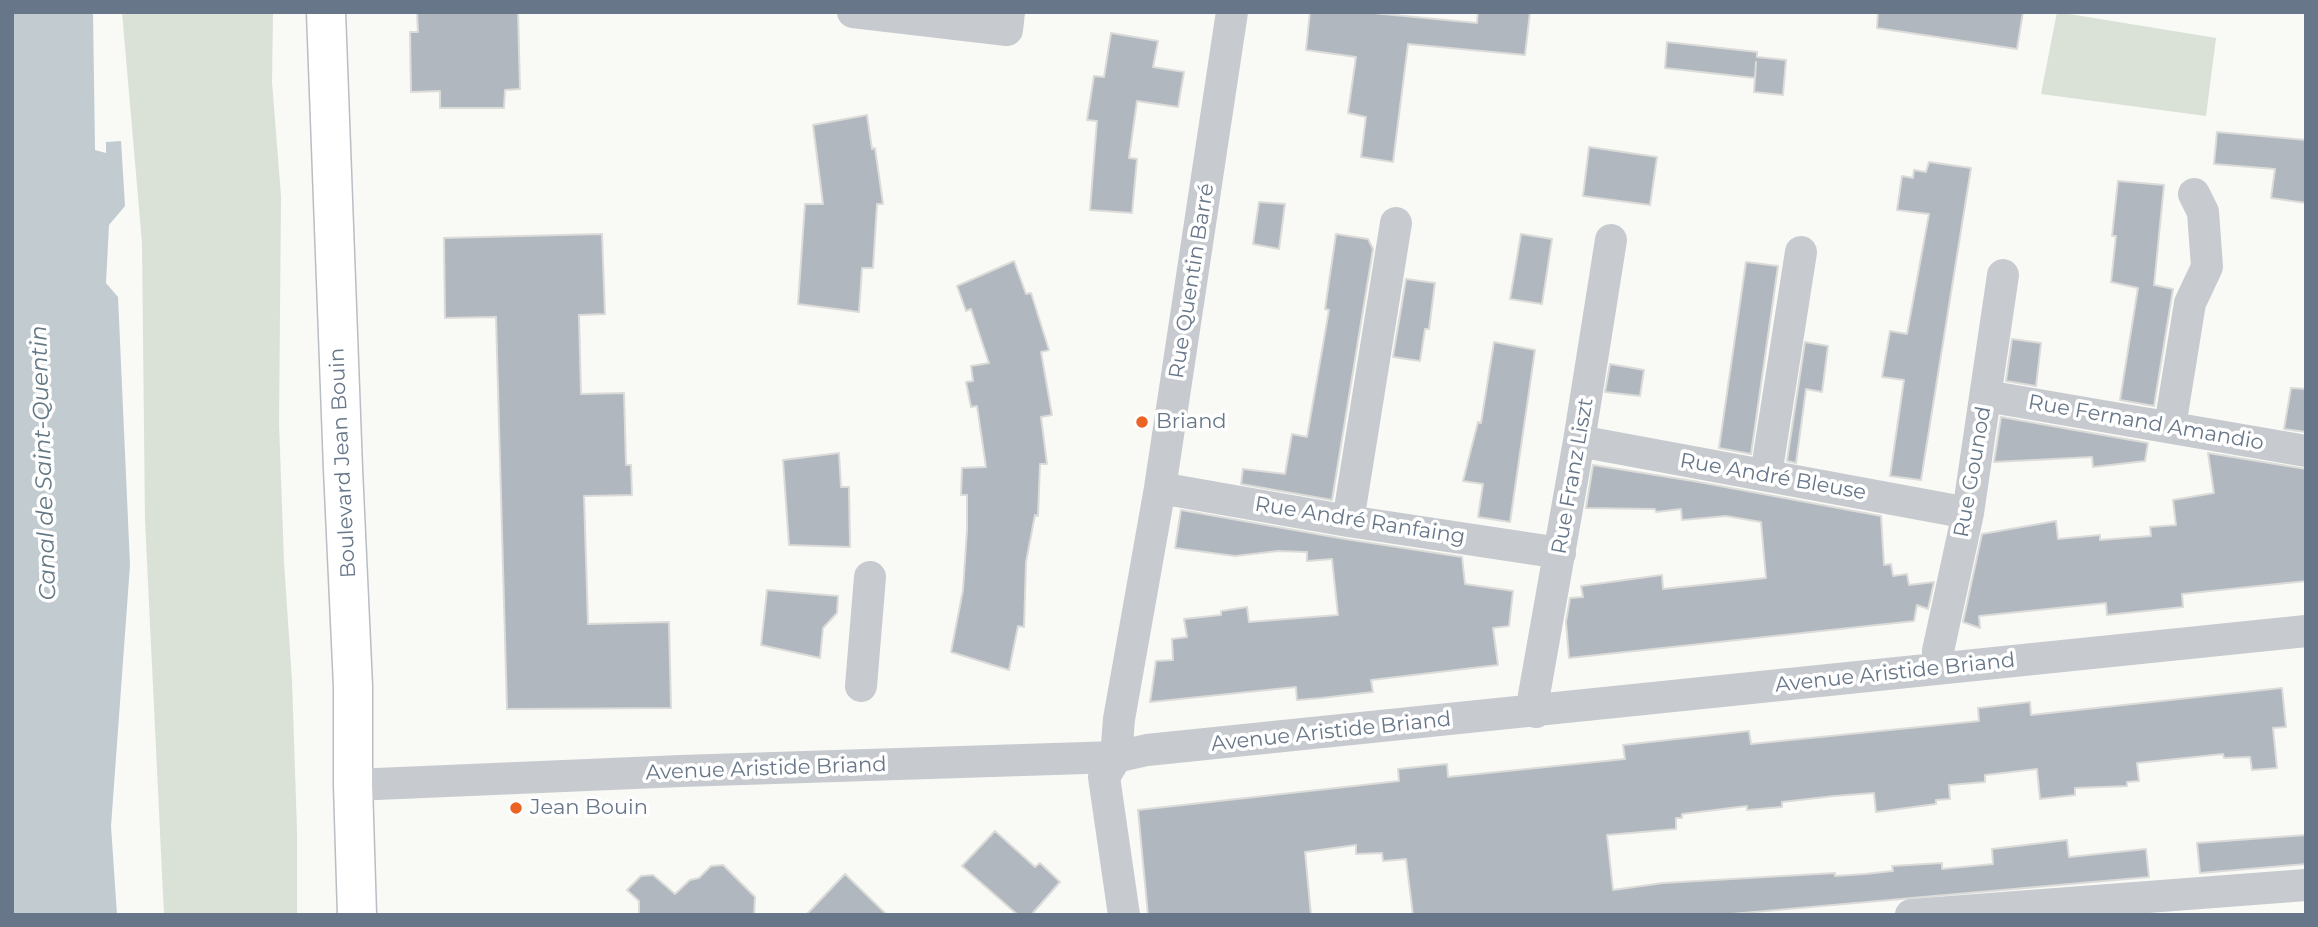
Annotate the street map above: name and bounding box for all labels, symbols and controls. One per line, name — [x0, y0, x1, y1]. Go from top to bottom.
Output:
street label: Rue Quentin Barré — [1164, 182, 1220, 380]
water label: Canal de Saint-Quentin — [25, 325, 63, 601]
street label: Boulevard Jean Bouin — [324, 347, 362, 579]
street label: Rue Fernand Amandio — [2026, 390, 2266, 456]
street label: Rue Franz Liszt — [1547, 396, 1599, 556]
street label: Rue Gounod — [1949, 405, 1997, 539]
place label: Briand — [1156, 409, 1227, 435]
marker: Briand — [1134, 414, 1150, 430]
street label: Rue André Bleuse — [1678, 448, 1868, 506]
street label: Rue André Ranfaing — [1253, 492, 1467, 550]
street label: Avenue Aristide Briand — [1774, 648, 2016, 698]
street label: Avenue Aristide Briand — [1210, 707, 1452, 757]
street label: Avenue Aristide Briand — [645, 752, 887, 786]
place label: Jean Bouin — [530, 795, 648, 821]
marker: Jean Bouin — [508, 800, 524, 816]

